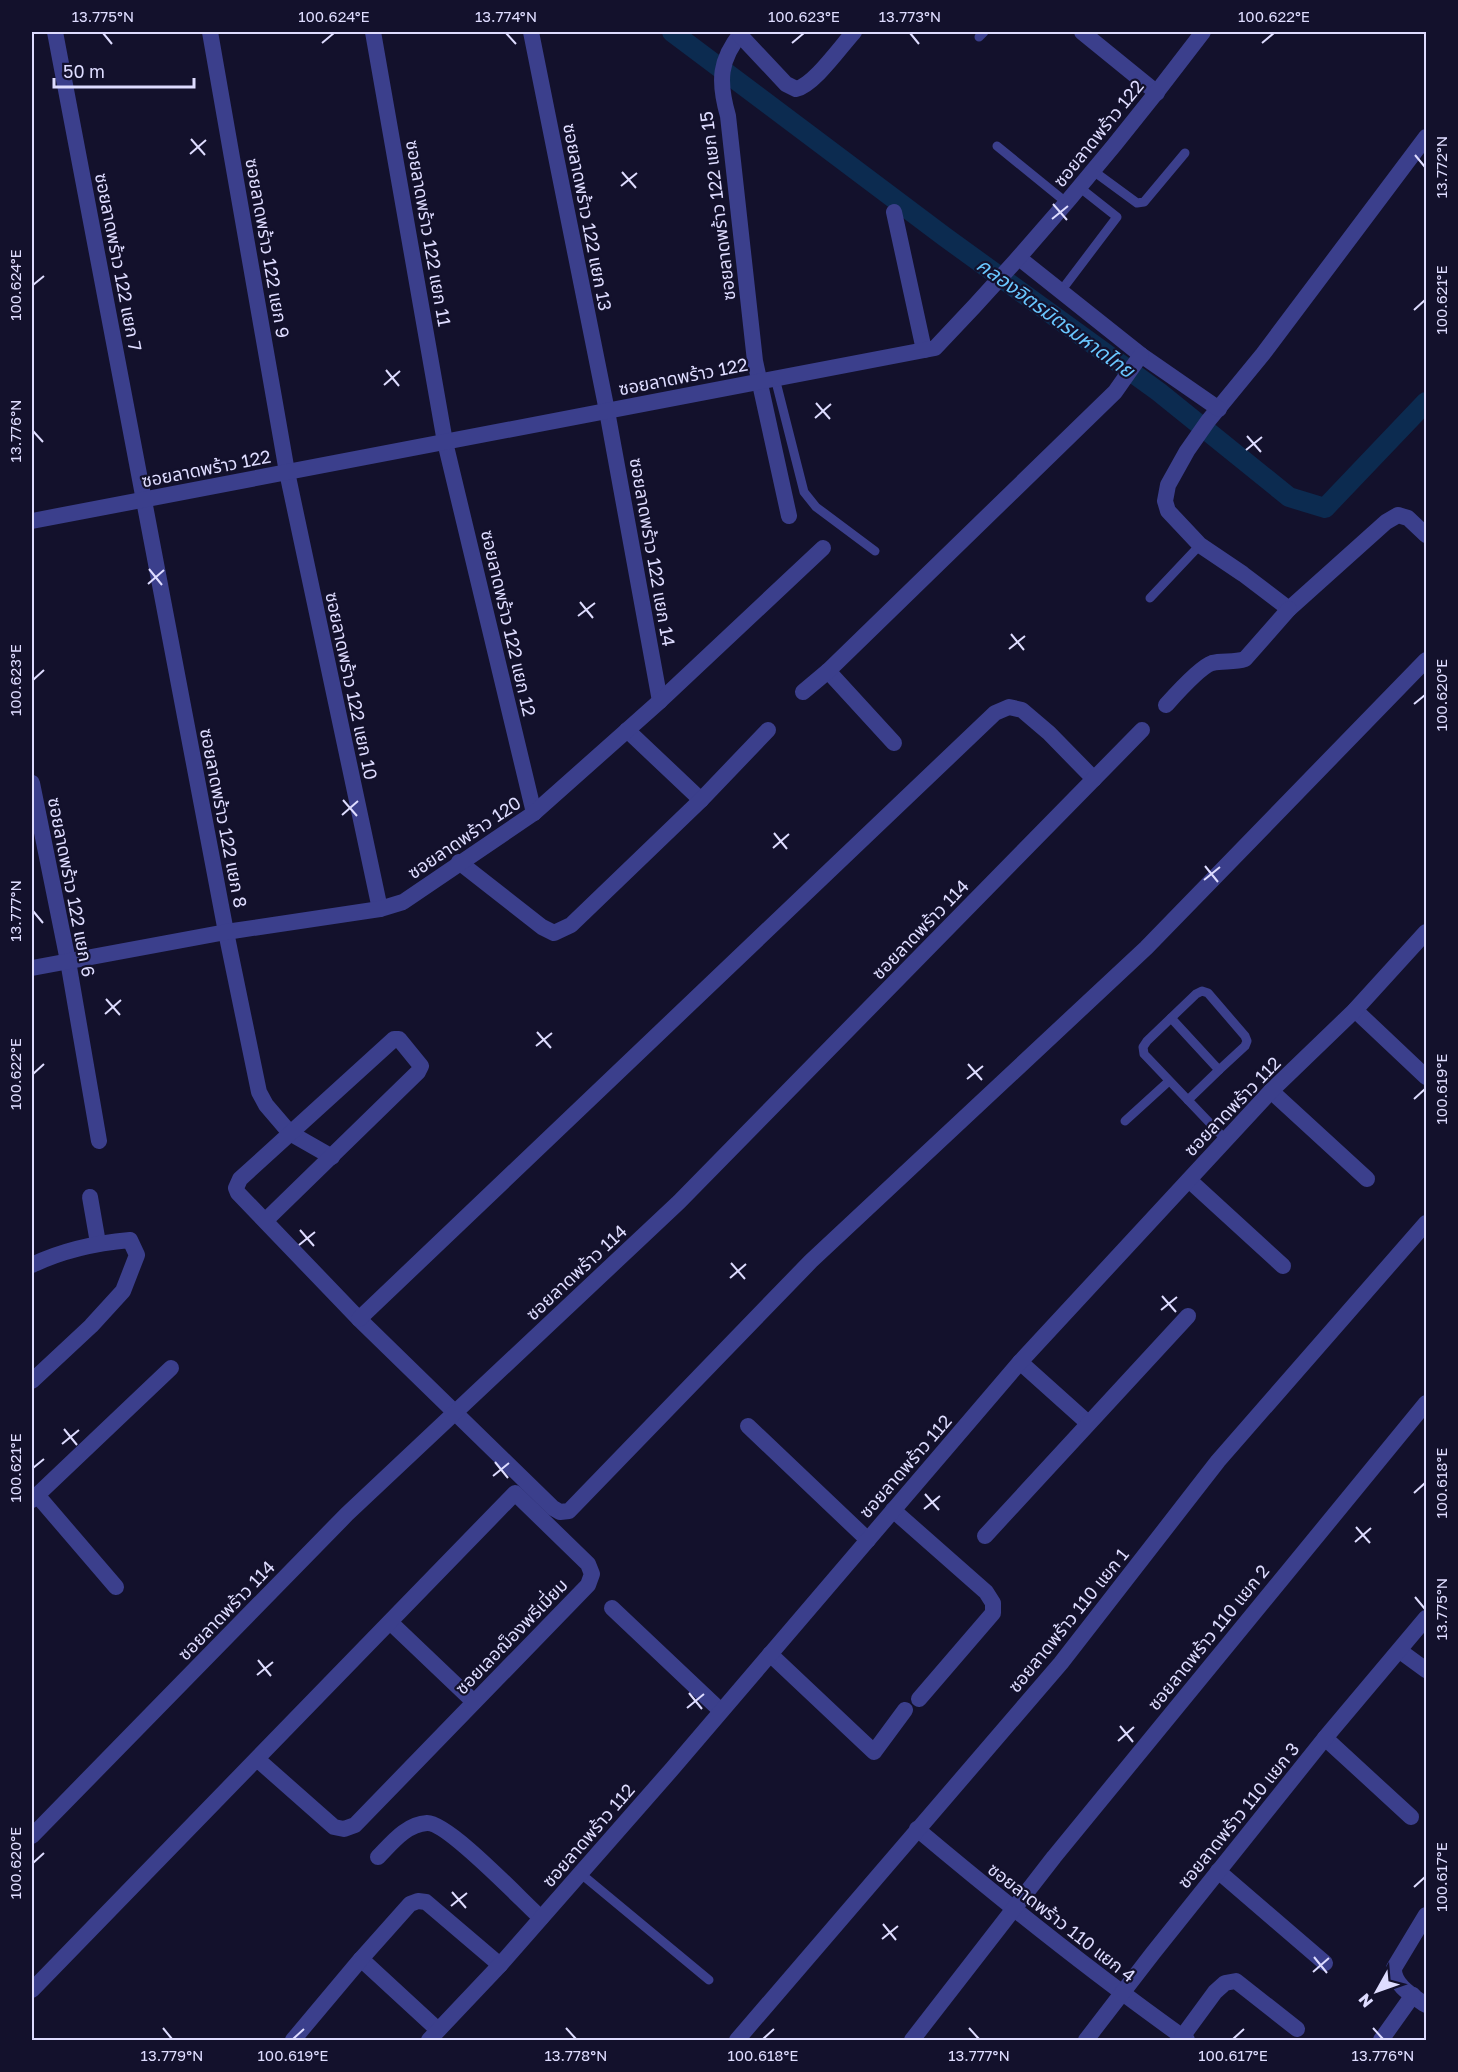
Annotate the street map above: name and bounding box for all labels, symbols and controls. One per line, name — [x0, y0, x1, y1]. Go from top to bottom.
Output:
text: 13.775°N — [72, 7, 134, 25]
text: 100.624°E — [298, 7, 370, 25]
text: 13.774°N — [475, 7, 537, 25]
text: 100.623°E — [768, 7, 840, 25]
text: 13.773°N — [879, 7, 941, 25]
text: 100.622°E — [1238, 7, 1310, 25]
scale bar — [54, 51, 194, 89]
text: 50 m — [63, 60, 105, 82]
street label: ซอยลาดพร้าว 122 — [1048, 75, 1148, 191]
street label: ซอยลาดพร้าว 122 แยก 15 — [694, 110, 740, 302]
street label: ซอยลาดพร้าว 122 แยก 13 — [559, 121, 617, 313]
text: 13.772°N — [1432, 136, 1450, 198]
street label: ซอยลาดพร้าว 122 แยก 11 — [402, 138, 456, 328]
street label: ซอยลาดพร้าว 122 แยก 9 — [241, 156, 295, 340]
street label: ซอยลาดพร้าว 122 แยก 7 — [91, 171, 147, 353]
text: 100.624°E — [6, 249, 24, 321]
water label: คลองจิตรมิตรมหาดไทย — [973, 252, 1141, 383]
text: 100.621°E — [1432, 265, 1450, 335]
street label: ซอยลาดพร้าว 122 — [616, 353, 750, 399]
text: 13.776°N — [6, 400, 24, 462]
street label: ซอยลาดพร้าว 122 — [139, 445, 273, 491]
street label: ซอยลาดพร้าว 122 แยก 14 — [626, 456, 680, 648]
street label: ซอยลาดพร้าว 122 แยก 12 — [477, 528, 541, 718]
street label: ซอยลาดพร้าว 122 แยก 10 — [321, 590, 383, 782]
text: 100.623°E — [6, 644, 24, 716]
text: 100.620°E — [1432, 659, 1450, 731]
street label: ซอยลาดพร้าว 122 แยก 8 — [196, 726, 252, 910]
street label: ซอยลาดพร้าว 120 — [403, 791, 525, 883]
street label: ซอยลาดพร้าว 122 แยก 6 — [44, 795, 100, 979]
street label: ซอยลาดพร้าว 114 — [867, 875, 973, 983]
text: 13.777°N — [6, 880, 24, 942]
text: 100.622°E — [6, 1038, 24, 1110]
street label: ซอยลาดพร้าว 112 — [1179, 1052, 1285, 1160]
text: 100.619°E — [1432, 1054, 1450, 1124]
street label: ซอยลาดพร้าว 114 — [521, 1220, 631, 1324]
street label: ซอยลาดพร้าว 112 — [854, 1410, 956, 1522]
text: 100.621°E — [6, 1433, 24, 1503]
text: 100.618°E — [1432, 1448, 1450, 1518]
street label: ซอยลาดพร้าว 110 แยก 1 — [1003, 1543, 1133, 1697]
street label: ซอยลาดพร้าว 114 — [173, 1556, 279, 1664]
street label: ซอยลาดพร้าว 110 แยก 2 — [1143, 1560, 1273, 1714]
street label: ซอยเลอฌ็องพรีเมี่ยม — [449, 1573, 572, 1698]
text: 13.775°N — [1432, 1578, 1450, 1640]
street label: ซอยลาดพร้าว 110 แยก 3 — [1172, 1738, 1304, 1892]
street label: ซอยลาดพร้าว 112 — [537, 1779, 639, 1891]
text: 100.620°E — [6, 1827, 24, 1899]
text: 100.617°E — [1432, 1842, 1450, 1912]
street label: ซอยลาดพร้าว 110 แยก 4 — [984, 1857, 1140, 1987]
north arrow — [1347, 1961, 1407, 2021]
text: N — [1354, 1990, 1377, 2012]
text: 13.779°N — [141, 2046, 203, 2064]
text: 100.619°E — [258, 2046, 328, 2064]
text: 13.778°N — [545, 2046, 607, 2064]
text: 100.618°E — [728, 2046, 798, 2064]
text: 13.777°N — [948, 2046, 1010, 2064]
text: 100.617°E — [1198, 2046, 1268, 2064]
text: 13.776°N — [1352, 2046, 1414, 2064]

